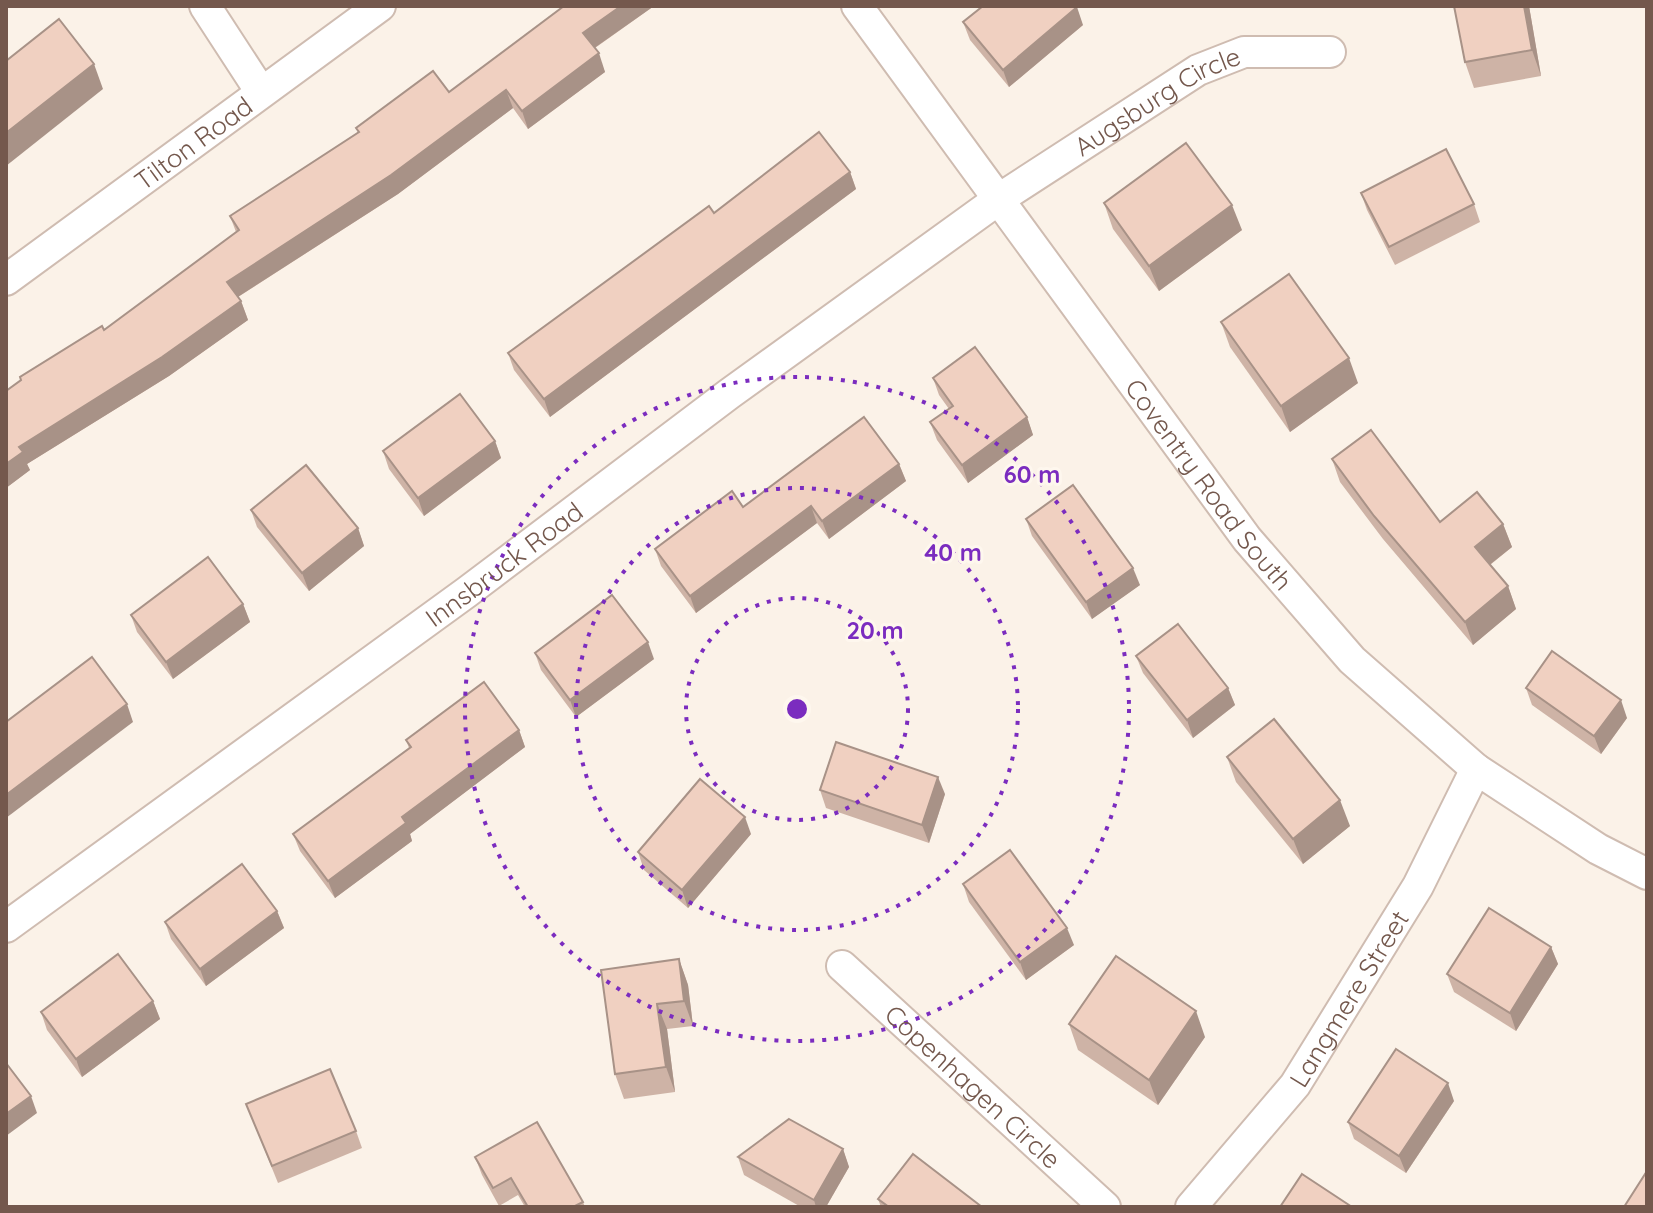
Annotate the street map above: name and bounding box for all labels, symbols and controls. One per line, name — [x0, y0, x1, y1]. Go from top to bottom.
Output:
street label: Augsburg Circle — [1067, 39, 1245, 163]
street label: Tilton Road — [128, 89, 259, 197]
street label: Coventry Road South — [1119, 372, 1300, 597]
text: 60 m — [1004, 459, 1060, 489]
street label: Innsbruck Road — [418, 494, 589, 634]
text: 40 m — [924, 537, 982, 567]
text: 20 m — [846, 615, 904, 645]
centre of rings — [783, 695, 811, 723]
street label: Langmere Street — [1281, 904, 1416, 1093]
street label: Copenhagen Circle — [878, 997, 1068, 1175]

